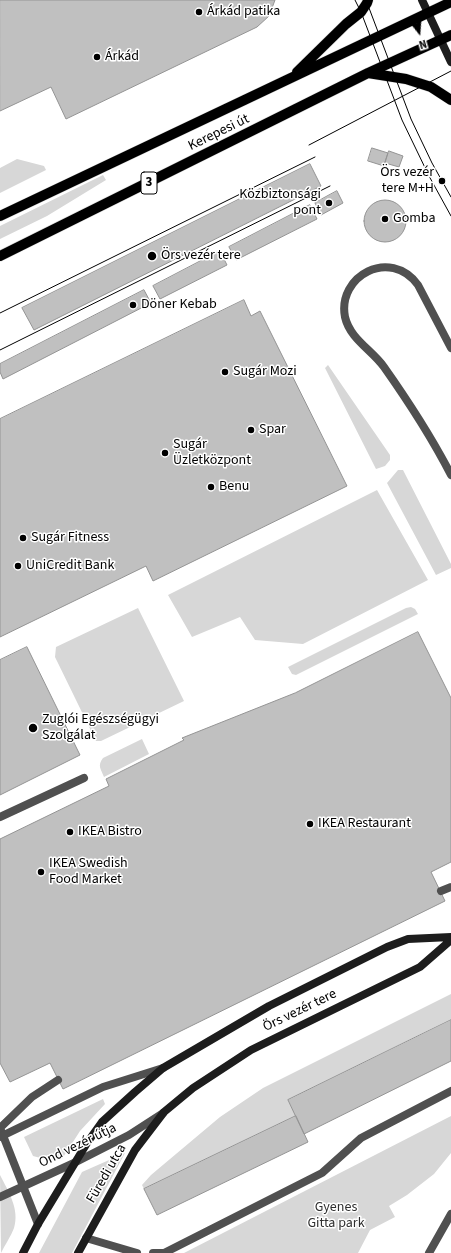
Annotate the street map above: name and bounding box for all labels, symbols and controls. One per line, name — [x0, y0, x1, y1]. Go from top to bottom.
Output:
place label: Árkád patika — [207, 4, 280, 20]
marker: Árkád patika — [194, 7, 204, 17]
north arrow — [399, 12, 439, 52]
text: N — [417, 36, 428, 52]
place label: Árkád — [105, 49, 139, 65]
marker: Árkád — [92, 52, 102, 62]
street label: Kerepesi út — [186, 111, 252, 155]
place label: Örs vezér tere M+H — [380, 165, 434, 198]
road number: 3 — [141, 172, 157, 194]
marker: Örs vezér tere M+H — [437, 176, 447, 186]
place label: Közbiztonsági pont — [239, 187, 321, 220]
marker: Közbiztonsági pont — [324, 198, 334, 208]
place label: Gomba — [393, 211, 435, 227]
marker: Gomba — [380, 214, 390, 224]
place label: Örs vezér tere — [161, 248, 241, 264]
marker: Örs vezér tere — [146, 250, 158, 262]
place label: Döner Kebab — [141, 297, 217, 313]
marker: Döner Kebab — [128, 300, 138, 310]
place label: Sugár Mozi — [233, 364, 297, 380]
marker: Sugár Mozi — [220, 367, 230, 377]
place label: Spar — [259, 422, 286, 438]
marker: Spar — [246, 425, 256, 435]
place label: Sugár Üzletközpont — [173, 437, 251, 470]
marker: Sugár Üzletközpont — [160, 448, 170, 458]
place label: Benu — [219, 479, 249, 495]
marker: Benu — [206, 482, 216, 492]
place label: Sugár Fitness — [31, 530, 109, 546]
marker: Sugár Fitness — [18, 533, 28, 543]
place label: UniCredit Bank — [26, 558, 114, 574]
marker: UniCredit Bank — [13, 561, 23, 571]
place label: Zuglói Egészségügyi Szolgálat — [42, 712, 159, 744]
marker: Zuglói Egészségügyi Szolgálat — [27, 722, 39, 734]
place label: IKEA Restaurant — [318, 816, 411, 832]
marker: IKEA Restaurant — [305, 819, 315, 829]
place label: IKEA Bistro — [78, 824, 142, 840]
marker: IKEA Bistro — [65, 827, 75, 837]
place label: IKEA Swedish Food Market — [49, 856, 128, 888]
marker: IKEA Swedish Food Market — [36, 867, 46, 877]
street label: Örs vezér tere — [260, 986, 340, 1036]
street label: Ond vezér útja — [36, 1120, 120, 1172]
street label: Füredi utca — [83, 1141, 131, 1207]
park label: Gyenes Gitta park — [307, 1200, 365, 1232]

